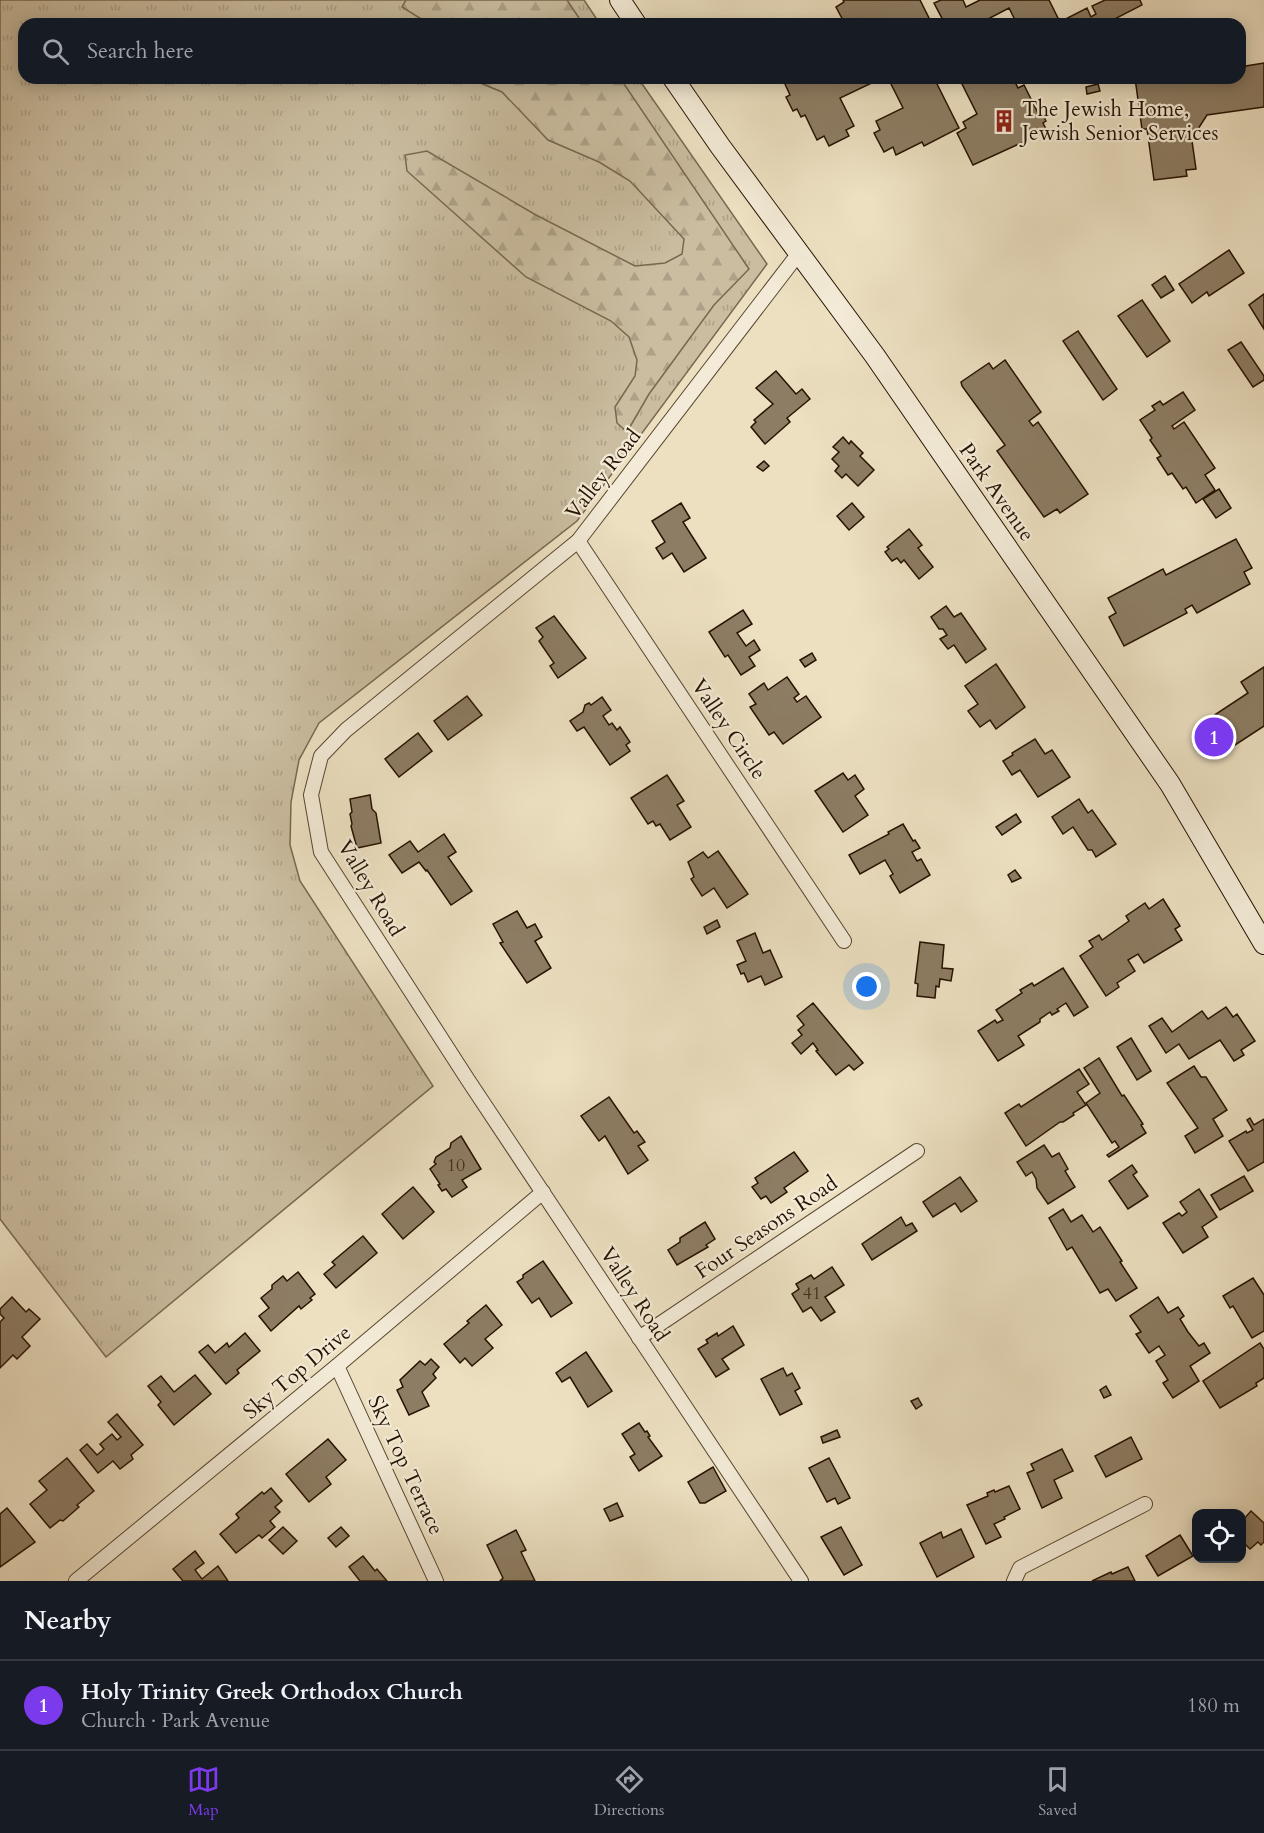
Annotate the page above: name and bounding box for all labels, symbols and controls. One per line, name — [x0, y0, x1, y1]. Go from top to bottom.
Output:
search box — [18, 18, 1246, 84]
icon: search — [39, 35, 72, 68]
text: Search here — [87, 36, 194, 66]
place label: The Jewish Home, Jewish Senior Services — [1019, 95, 1219, 148]
building icon: The Jewish Home, Jewish Senior Services — [991, 108, 1017, 134]
street label: Valley Road — [559, 423, 648, 526]
street label: Park Avenue — [952, 437, 1041, 547]
street label: Valley Circle — [684, 673, 773, 785]
pin: 1 — [1194, 714, 1234, 760]
street label: Valley Road — [330, 835, 411, 942]
your location — [852, 972, 881, 1001]
house number: 10 — [447, 1153, 465, 1178]
street label: Four Seasons Road — [689, 1169, 843, 1286]
street label: Valley Road — [593, 1241, 676, 1347]
house number: 41 — [803, 1281, 821, 1306]
street label: Sky Top Drive — [237, 1319, 358, 1426]
street label: Sky Top Terrace — [361, 1391, 450, 1540]
map controls — [1192, 1509, 1246, 1563]
button: locate — [1192, 1509, 1246, 1563]
text: Nearby — [24, 1603, 112, 1638]
text: Holy Trinity Greek Orthodox Church — [81, 1677, 463, 1707]
text: 1 — [38, 1692, 49, 1719]
text: 180 m — [1187, 1692, 1240, 1719]
text: Church · Park Avenue — [81, 1707, 270, 1734]
tab: Map — [187, 1763, 220, 1821]
tab: Directions — [594, 1763, 664, 1821]
tab: Saved — [1038, 1763, 1077, 1821]

